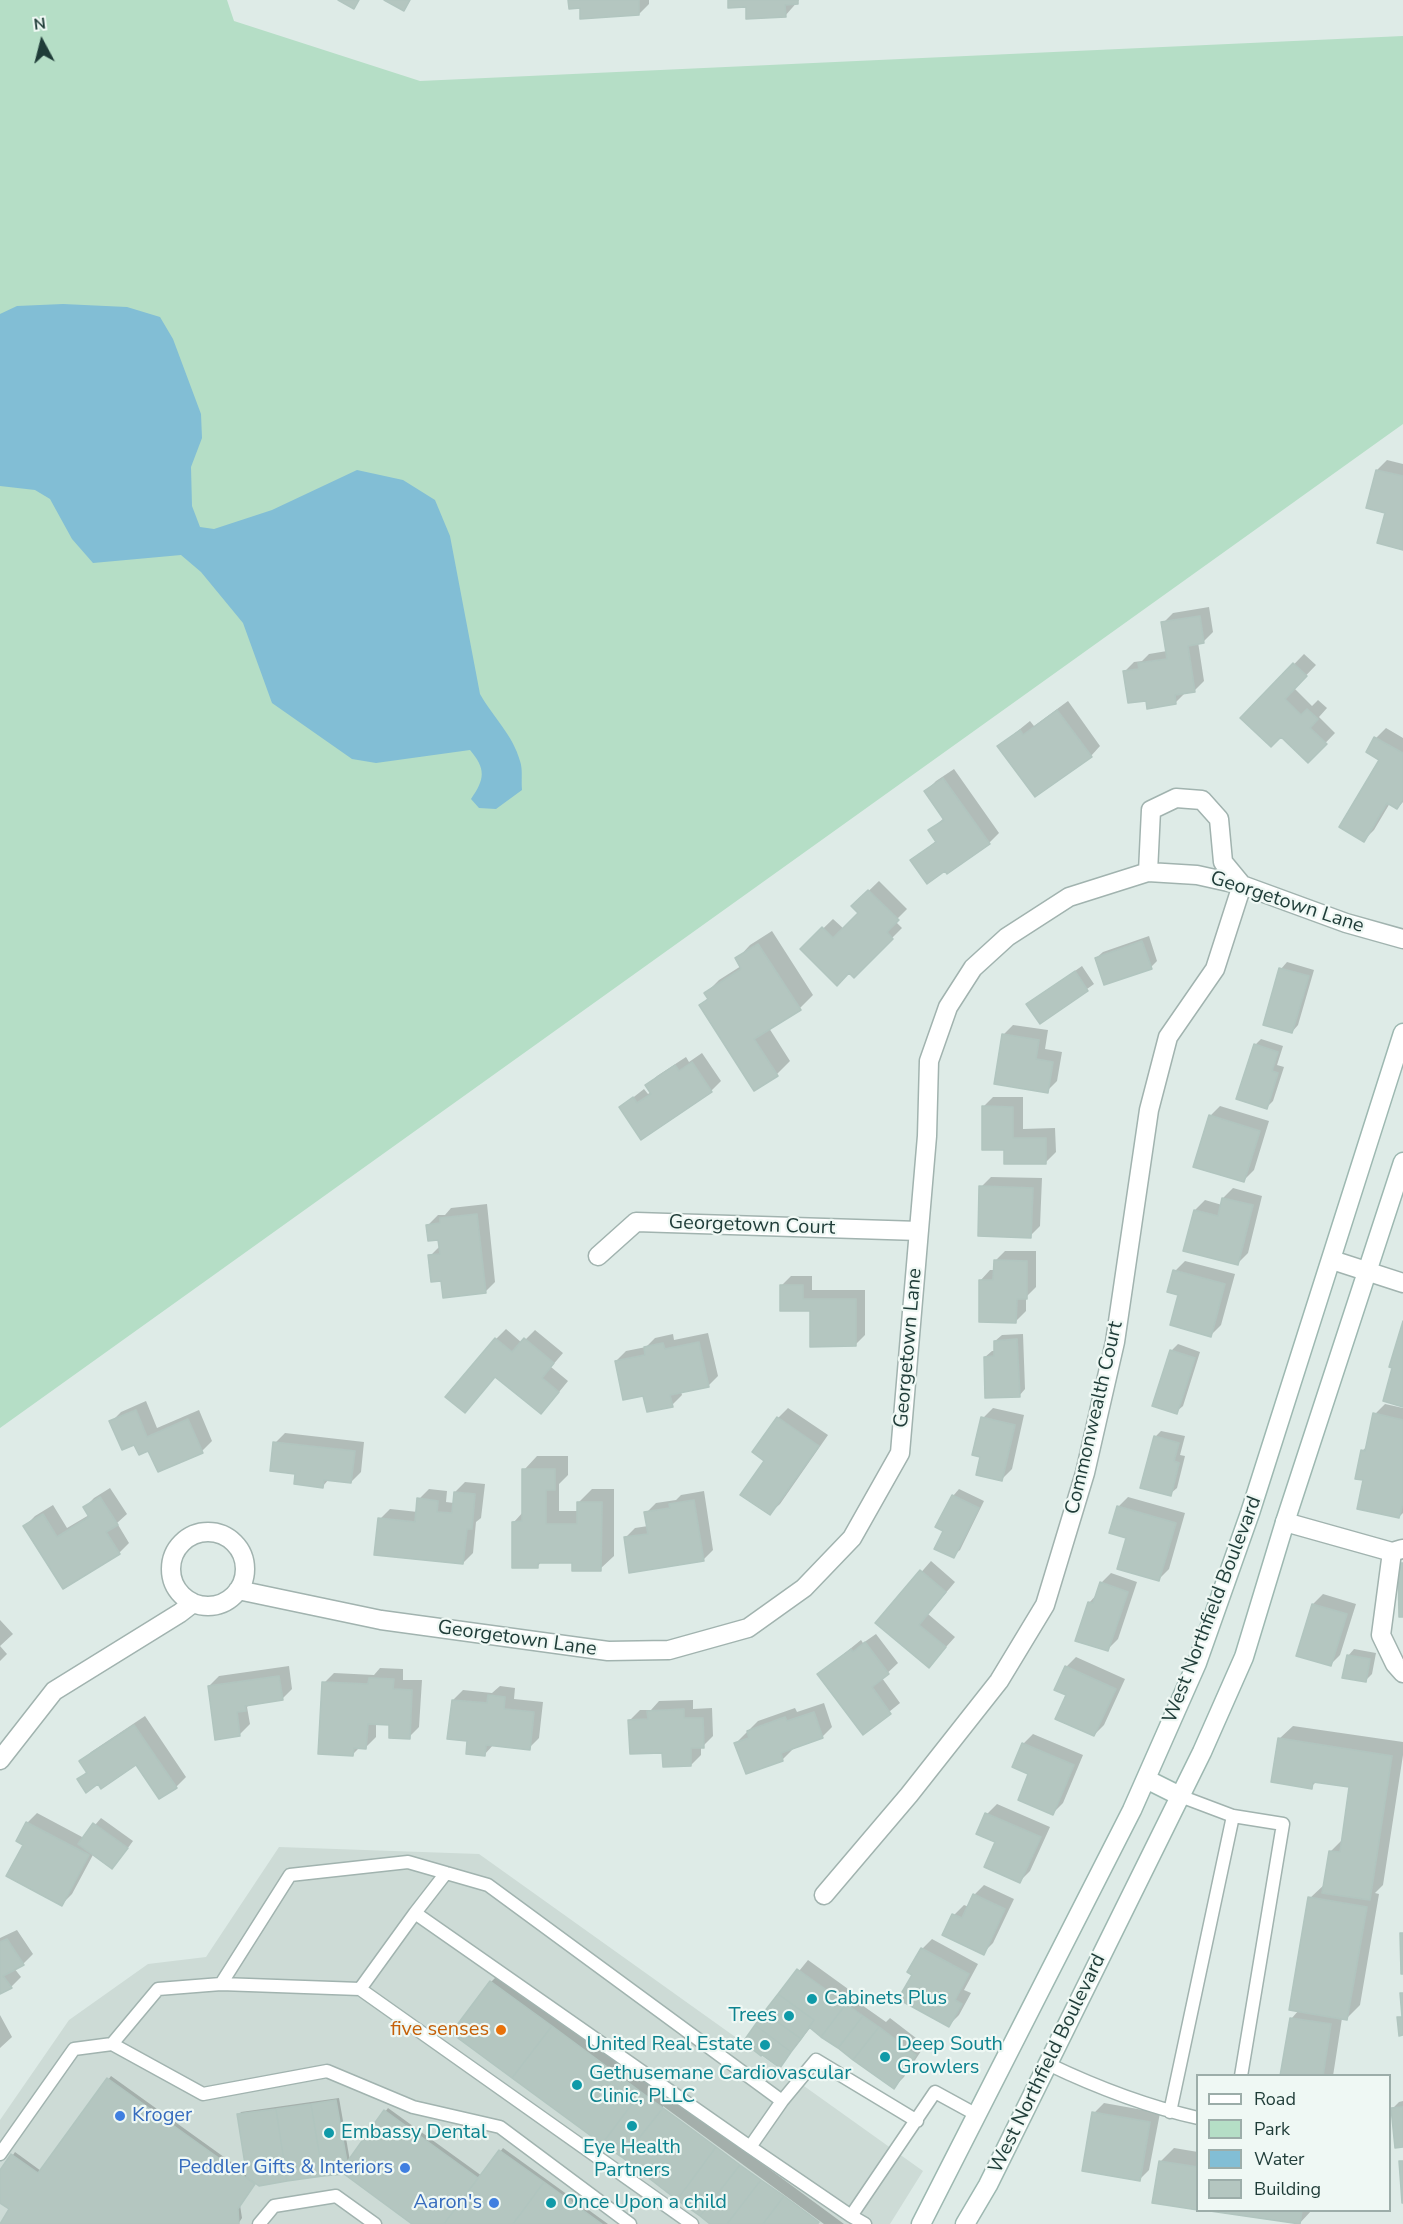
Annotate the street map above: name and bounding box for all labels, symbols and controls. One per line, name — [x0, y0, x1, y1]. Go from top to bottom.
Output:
north arrow — [12, 12, 72, 72]
text: N — [33, 12, 47, 36]
street label: Georgetown Lane — [1207, 867, 1367, 939]
street label: Georgetown Court — [668, 1211, 836, 1241]
street label: Georgetown Lane — [890, 1267, 928, 1429]
street label: Commonwealth Court — [1061, 1319, 1129, 1517]
street label: West Northfield Boulevard — [1159, 1493, 1267, 1727]
street label: Georgetown Lane — [436, 1616, 598, 1662]
street label: West Northfield Boulevard — [984, 1950, 1112, 2178]
place label: Cabinets Plus — [824, 1987, 947, 2011]
marker: Cabinets Plus — [805, 1992, 819, 2006]
place label: Trees — [729, 2004, 777, 2028]
marker: Trees — [782, 2009, 796, 2023]
place label: five senses — [390, 2018, 489, 2042]
marker: five senses — [494, 2023, 508, 2037]
place label: United Real Estate — [586, 2033, 753, 2057]
place label: Deep South Growlers — [897, 2033, 1003, 2080]
marker: United Real Estate — [758, 2038, 772, 2052]
marker: Deep South Growlers — [878, 2050, 892, 2064]
place label: Gethusemane Cardiovascular Clinic, PLLC — [589, 2062, 851, 2109]
legend — [1196, 2074, 1391, 2212]
marker: Gethusemane Cardiovascular Clinic, PLLC — [570, 2078, 584, 2092]
text: Road — [1254, 2087, 1296, 2111]
place label: Kroger — [132, 2104, 192, 2128]
marker: Kroger — [113, 2109, 127, 2123]
text: Park — [1254, 2117, 1290, 2141]
marker: Eye Health Partners — [625, 2119, 639, 2133]
place label: Embassy Dental — [341, 2121, 487, 2145]
marker: Embassy Dental — [322, 2126, 336, 2140]
place label: Eye Health Partners — [583, 2136, 681, 2183]
text: Water — [1254, 2147, 1305, 2171]
place label: Peddler Gifts & Interiors — [178, 2156, 393, 2180]
marker: Peddler Gifts & Interiors — [398, 2161, 412, 2175]
text: Building — [1254, 2177, 1321, 2201]
place label: Aaron's — [413, 2191, 482, 2215]
place label: Once Upon a child — [563, 2191, 727, 2215]
marker: Aaron's — [487, 2196, 501, 2210]
marker: Once Upon a child — [544, 2196, 558, 2210]

